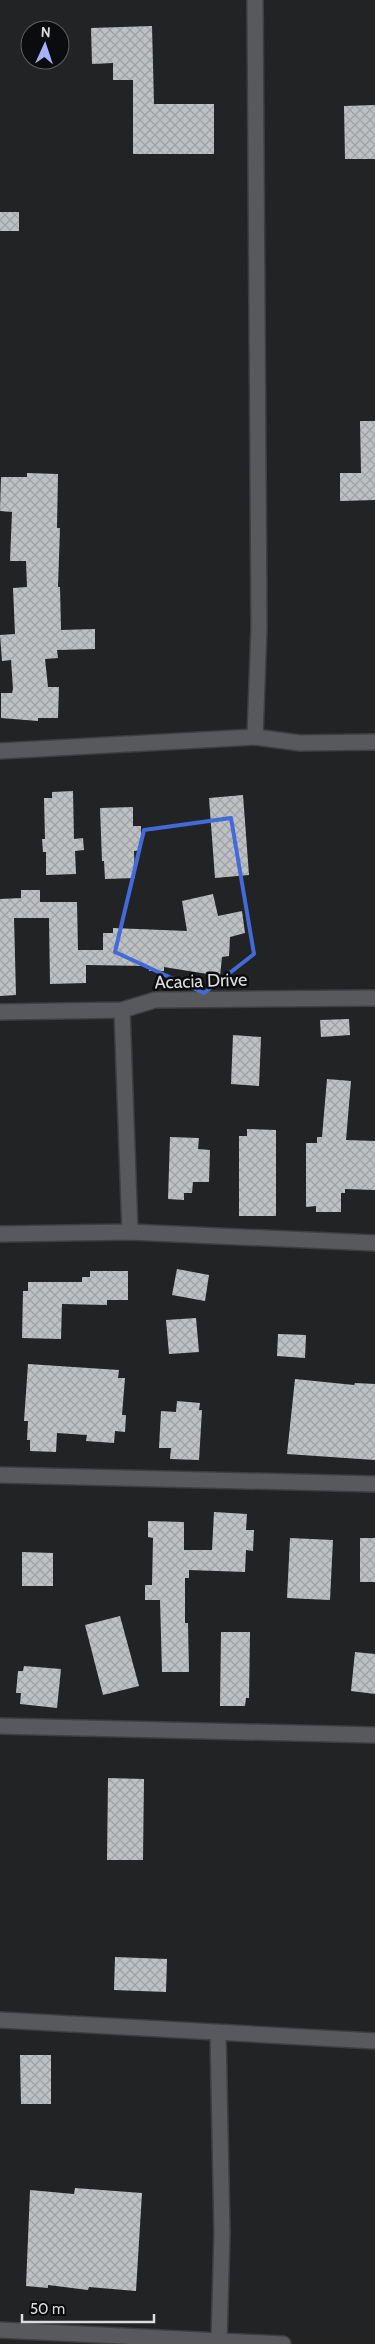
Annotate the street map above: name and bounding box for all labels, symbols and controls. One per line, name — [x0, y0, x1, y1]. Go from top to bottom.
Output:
north arrow — [20, 20, 70, 70]
text: N — [40, 23, 51, 41]
street label: Acacia Drive — [154, 968, 248, 994]
scale bar — [22, 2292, 155, 2324]
text: 50 m — [30, 2300, 65, 2318]

